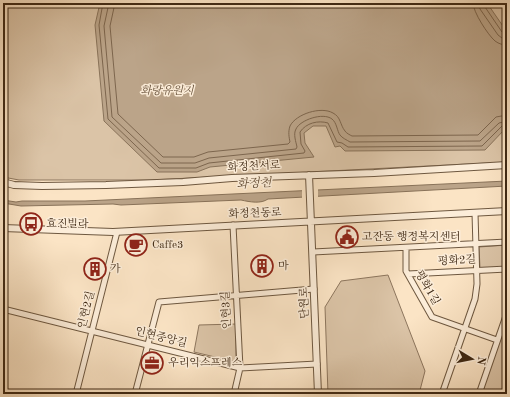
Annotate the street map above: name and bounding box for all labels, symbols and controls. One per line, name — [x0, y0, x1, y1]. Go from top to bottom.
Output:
park label: 화랑유원지 — [140, 84, 195, 97]
street label: 화정천서로 — [227, 159, 281, 174]
water label: 화정천 — [236, 175, 273, 191]
street label: 화정천동로 — [228, 207, 282, 220]
bus stop icon: 효진빌라 — [18, 211, 44, 237]
place label: 효진빌라 — [46, 217, 89, 230]
public building icon: 고잔동 행정복지센터 — [334, 224, 360, 250]
place label: 고잔동 행정복지센터 — [362, 230, 461, 243]
cafe icon: Caffe3 — [123, 232, 149, 258]
place label: Caffe3 — [152, 240, 184, 251]
building icon: 마 — [249, 253, 275, 279]
street label: 평화2길 — [438, 254, 476, 267]
building icon: 가 — [82, 256, 108, 282]
place label: 마 — [278, 260, 289, 272]
place label: 가 — [110, 263, 121, 275]
street label: 평화1길 — [413, 268, 442, 307]
street label: 단원로 — [298, 287, 311, 319]
street label: 인현2길 — [76, 290, 97, 330]
street label: 인현3길 — [220, 291, 233, 329]
street label: 인현중앙길 — [134, 325, 188, 350]
north arrow — [452, 339, 492, 379]
office icon: 우리익스프레스 — [139, 350, 165, 376]
text: N — [474, 355, 487, 366]
place label: 우리익스프레스 — [168, 357, 243, 369]

